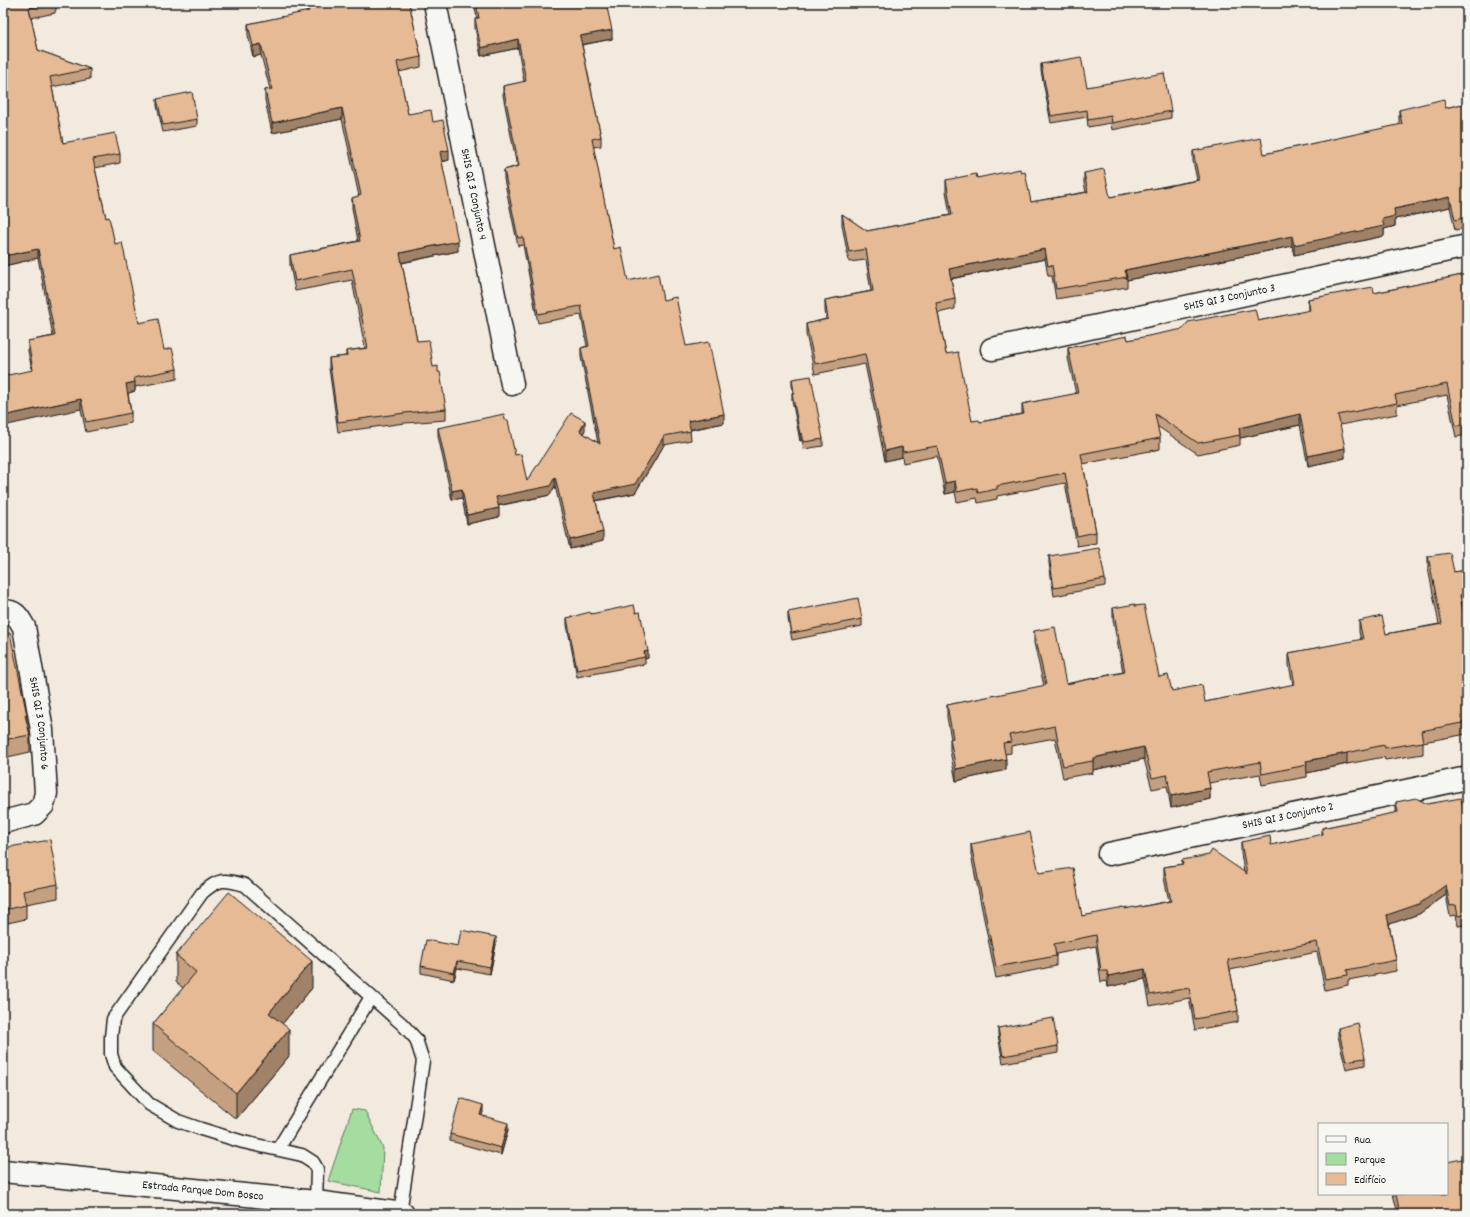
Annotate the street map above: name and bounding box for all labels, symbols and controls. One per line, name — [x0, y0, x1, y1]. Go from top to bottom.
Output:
street label: SHIS QI 3 Conjunto 4 — [456, 147, 491, 241]
street label: SHIS QI 3 Conjunto 3 — [1182, 279, 1277, 316]
street label: SHIS QI 3 Conjunto 6 — [24, 676, 53, 771]
street label: SHIS QI 3 Conjunto 2 — [1241, 798, 1335, 834]
legend — [1318, 1123, 1448, 1195]
text: Rua — [1354, 1132, 1371, 1149]
text: Parque — [1354, 1152, 1385, 1169]
text: Edifício — [1354, 1172, 1386, 1189]
street label: Estrada Parque Dom Bosco — [141, 1176, 265, 1205]

